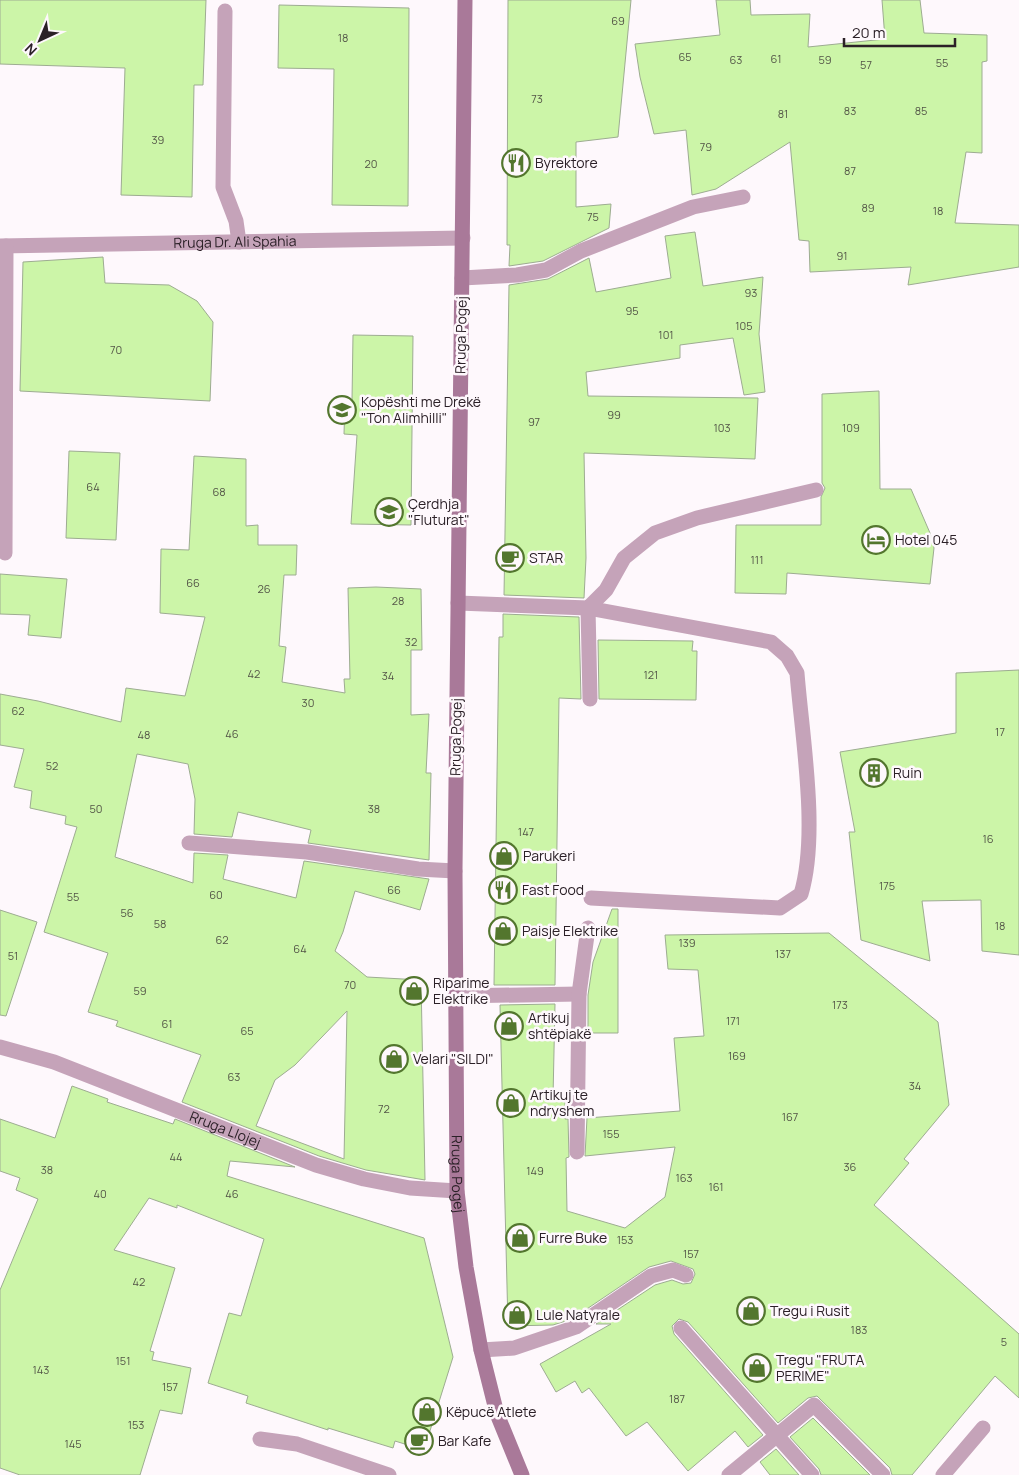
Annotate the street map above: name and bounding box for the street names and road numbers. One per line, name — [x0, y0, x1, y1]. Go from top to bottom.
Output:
street label: Rruga Dr. Ali Spahia — [173, 231, 297, 252]
street label: Rruga Pogej — [450, 296, 471, 374]
street label: Rruga Pogej — [445, 698, 466, 776]
street label: Rruga Llojej — [187, 1106, 264, 1151]
street label: Rruga Pogej — [448, 1135, 469, 1214]

